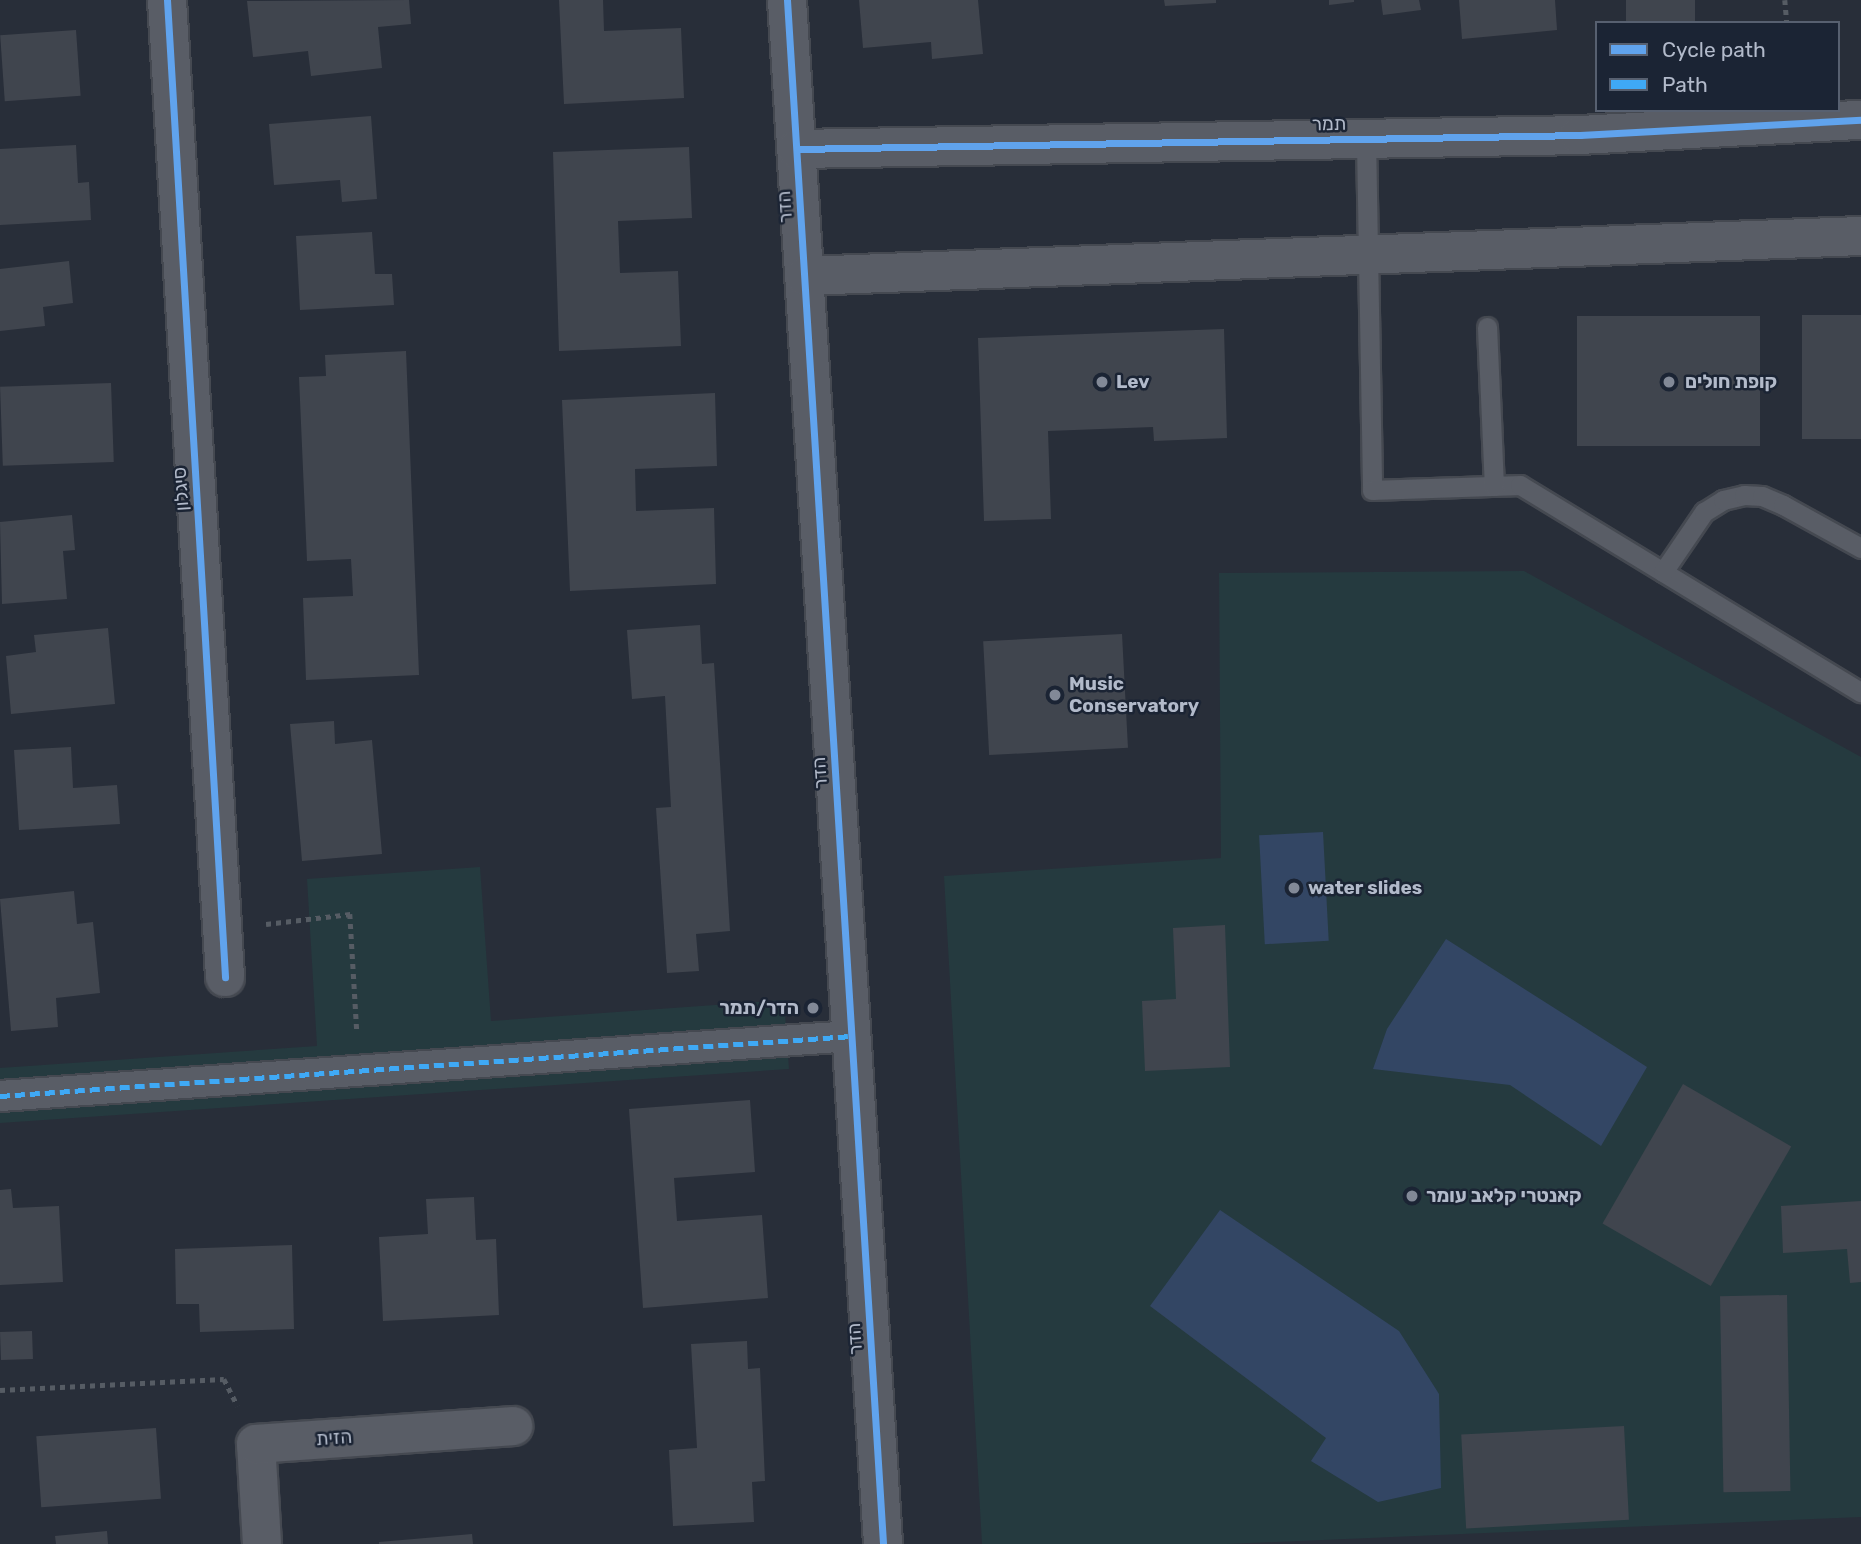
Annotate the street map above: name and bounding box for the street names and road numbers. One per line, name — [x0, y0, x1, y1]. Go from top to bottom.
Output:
street label: תמר — [1311, 112, 1347, 136]
street label: הדר — [773, 190, 797, 224]
street label: סיגלון — [168, 466, 194, 512]
street label: הדר — [808, 756, 832, 790]
street label: הדר — [843, 1322, 867, 1356]
street label: הזית — [315, 1425, 353, 1451]

